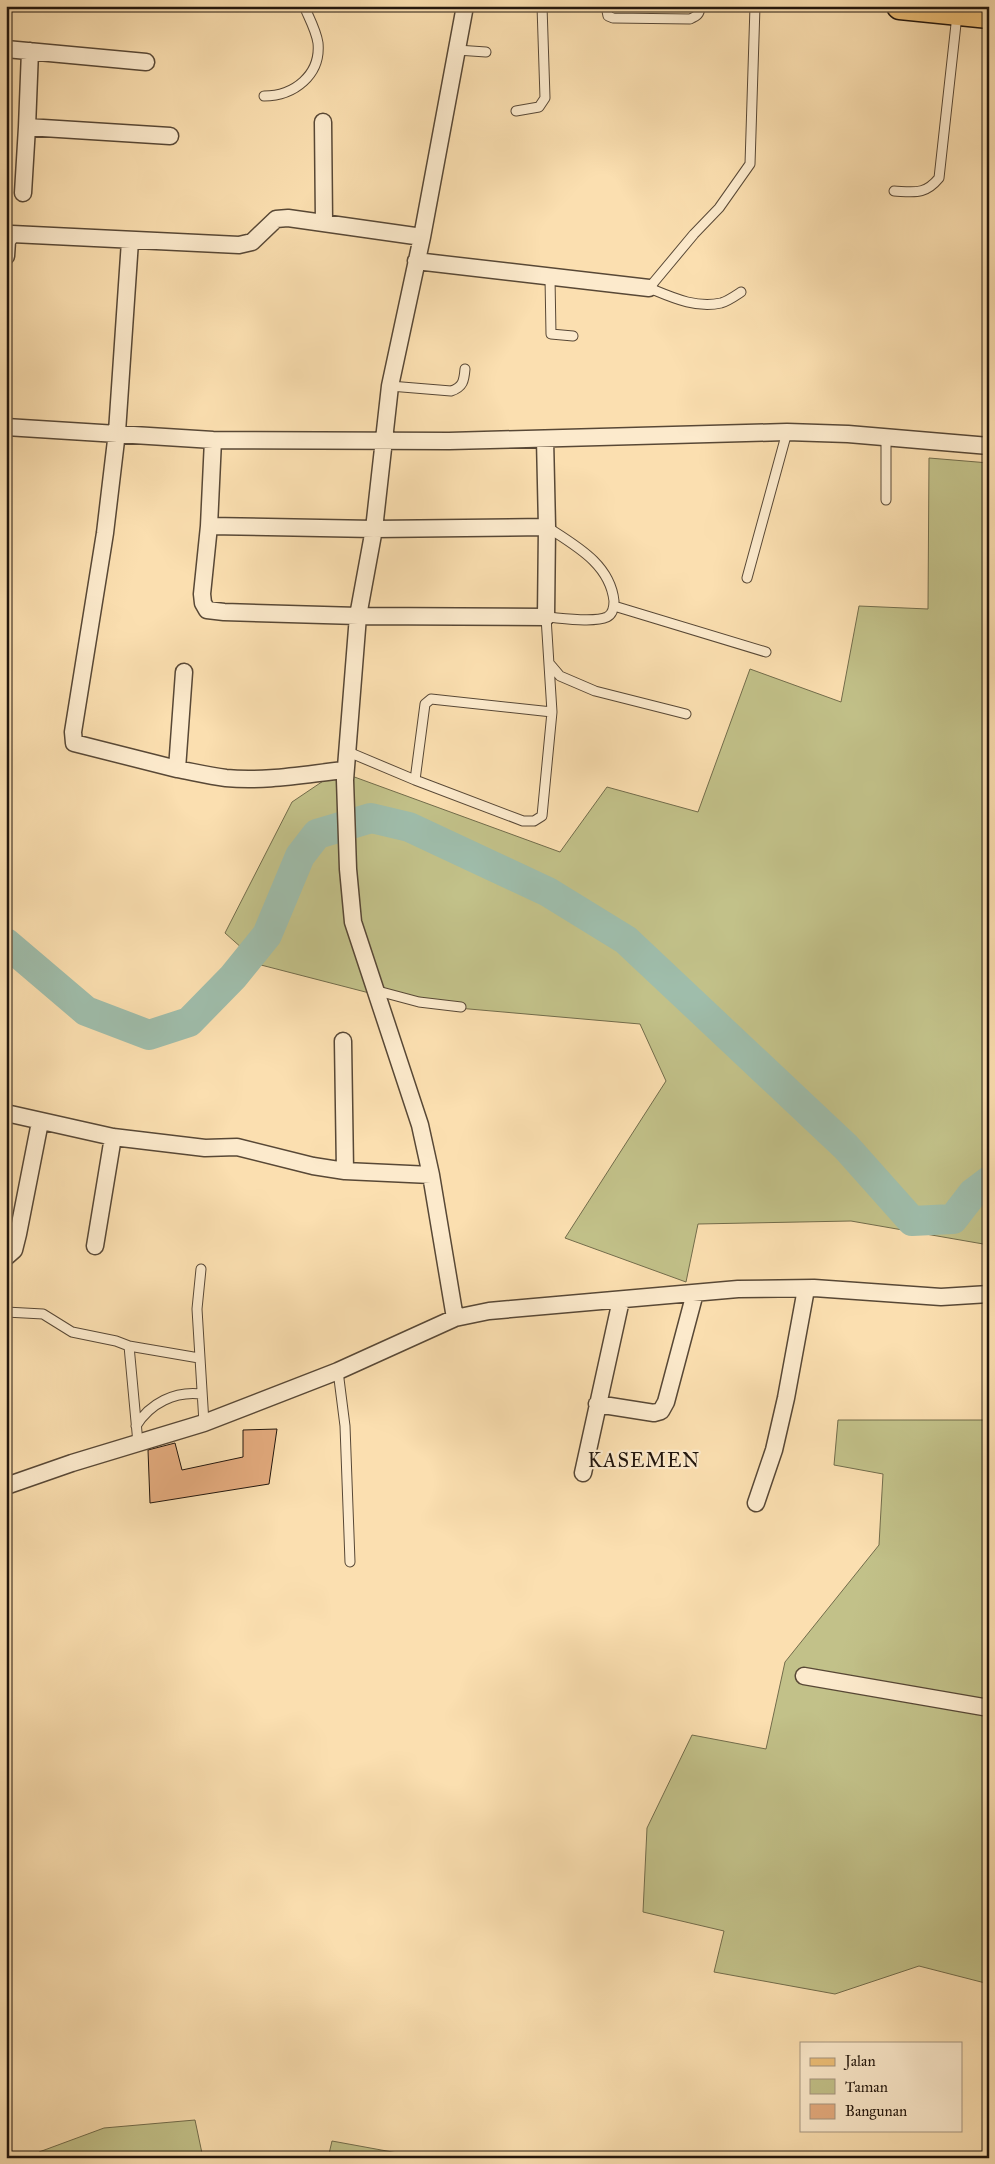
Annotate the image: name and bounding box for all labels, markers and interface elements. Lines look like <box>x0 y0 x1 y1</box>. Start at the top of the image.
district label: KASEMEN <box>588 1448 700 1472</box>
legend <box>800 2042 962 2132</box>
text: Jalan <box>843 2052 876 2071</box>
text: Taman <box>845 2078 888 2096</box>
text: Bangunan <box>845 2102 907 2120</box>

